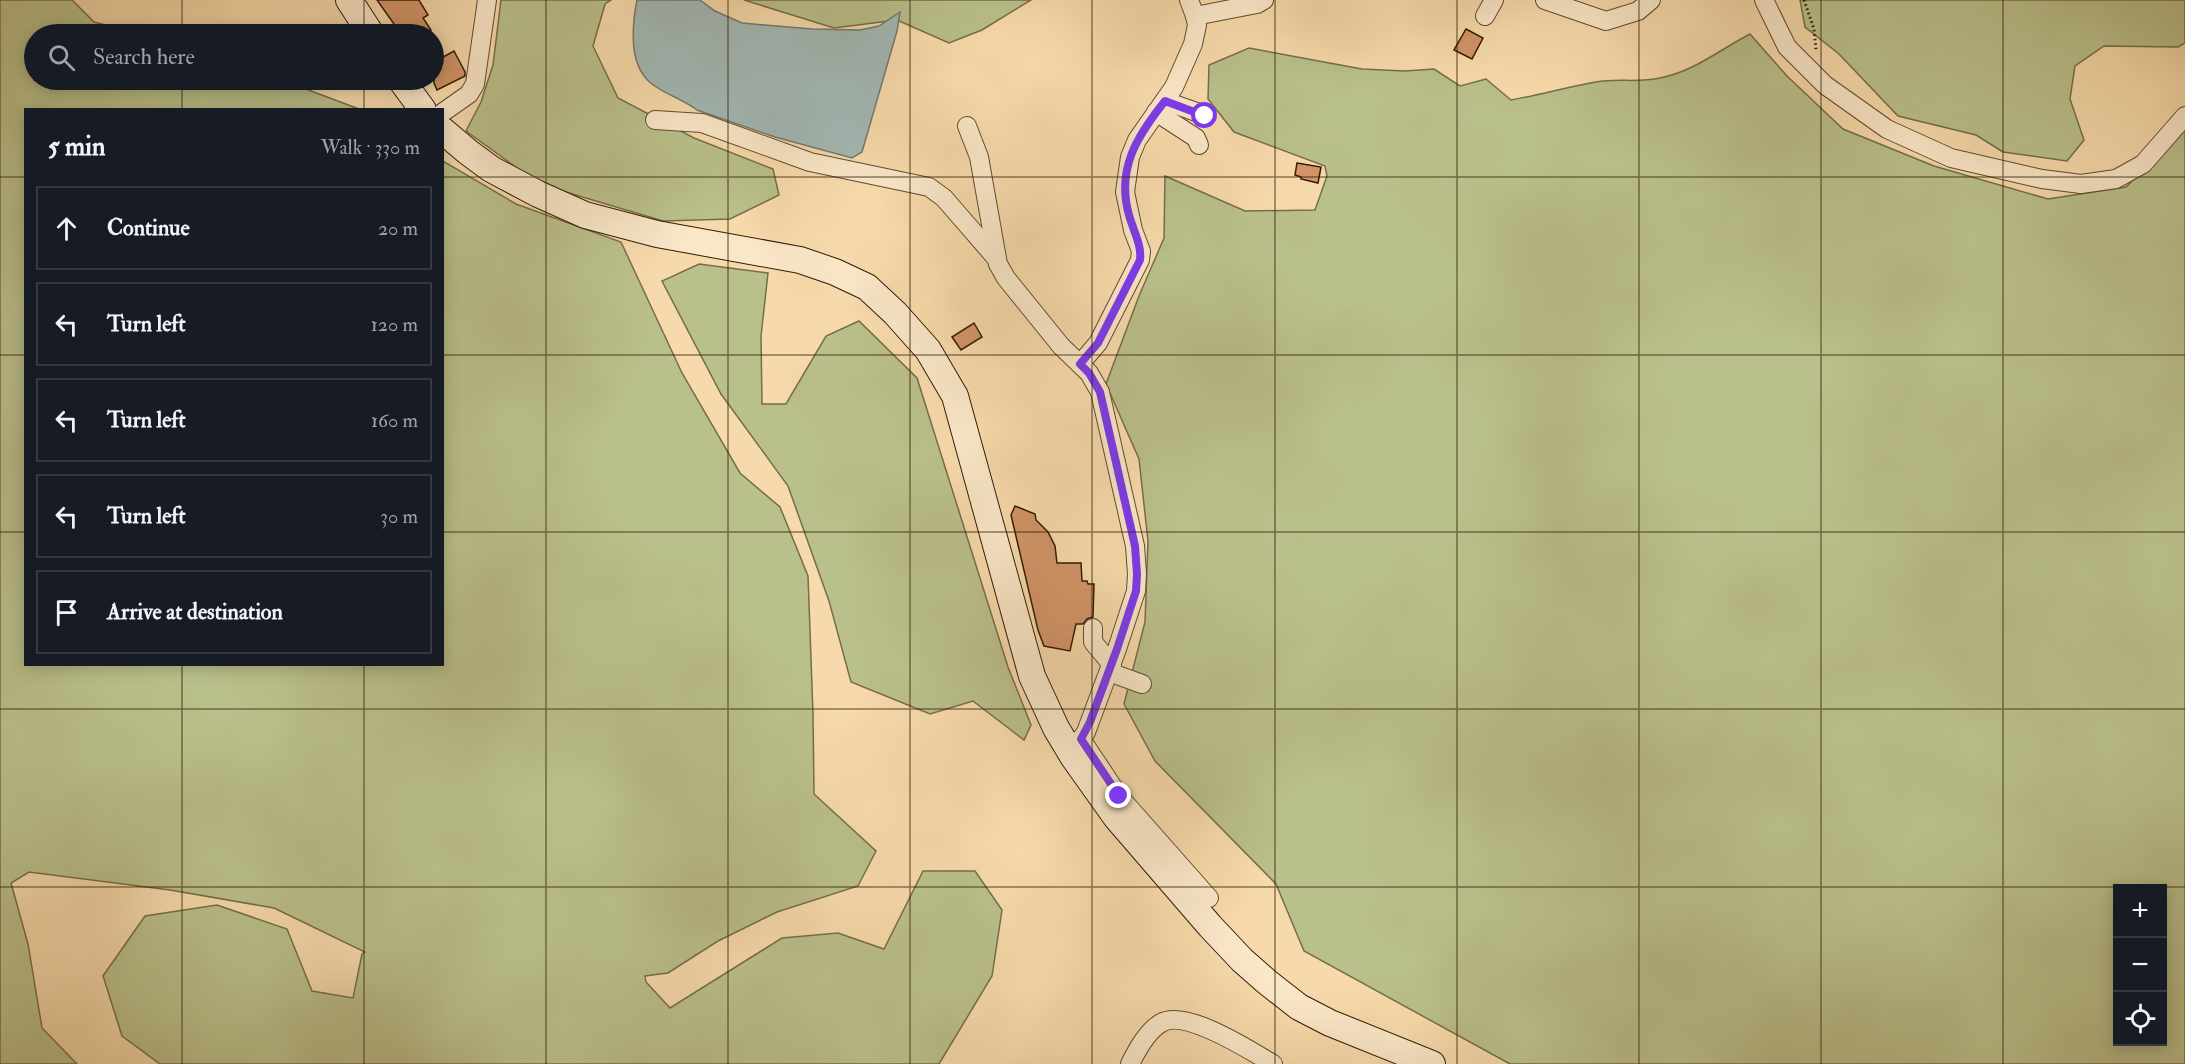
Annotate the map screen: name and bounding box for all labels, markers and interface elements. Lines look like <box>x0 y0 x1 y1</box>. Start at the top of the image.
search box <box>24 24 444 90</box>
icon: search <box>45 41 78 74</box>
text: Search here <box>93 43 195 71</box>
route start <box>1191 102 1217 128</box>
text: 5 min <box>48 131 105 163</box>
text: Walk · 330 m <box>321 135 420 160</box>
icon: ahead <box>50 212 83 245</box>
text: Continue <box>107 214 190 242</box>
text: 20 m <box>378 216 418 241</box>
icon: left <box>50 308 83 341</box>
text: Turn left <box>107 310 186 338</box>
text: 120 m <box>371 312 418 337</box>
icon: left <box>50 404 83 437</box>
text: Turn left <box>107 406 186 434</box>
text: 160 m <box>371 408 418 433</box>
icon: left <box>50 500 83 533</box>
text: Turn left <box>107 502 186 530</box>
text: 30 m <box>380 504 418 529</box>
icon: arrive <box>50 596 83 629</box>
text: Arrive at destination <box>107 598 283 626</box>
route end <box>1105 782 1131 808</box>
map controls <box>2113 884 2167 1046</box>
button: + <box>2113 884 2167 938</box>
button: − <box>2113 938 2167 992</box>
button: locate <box>2113 992 2167 1046</box>

